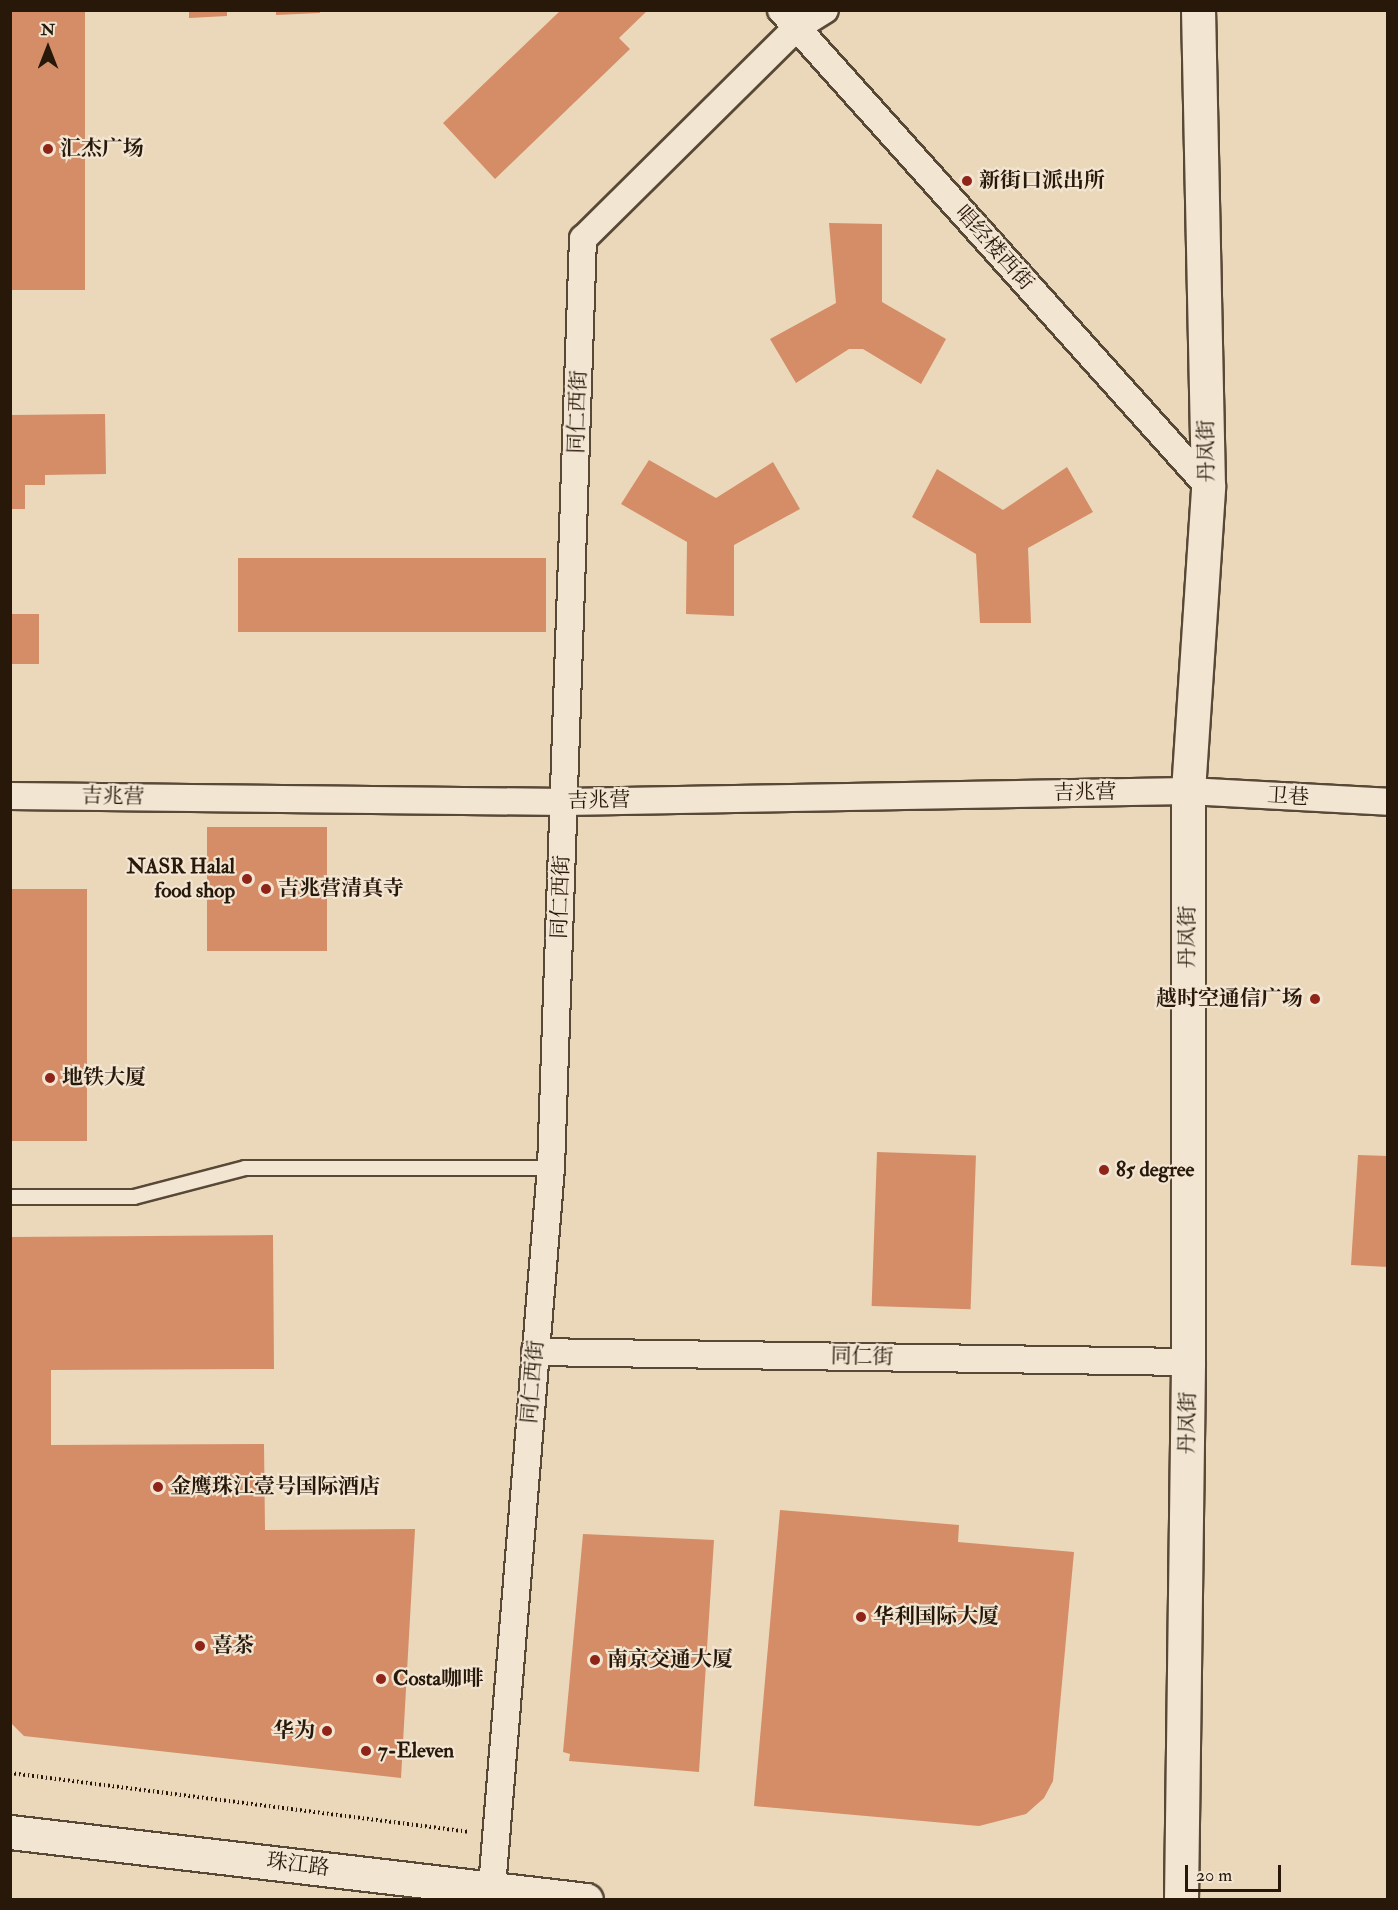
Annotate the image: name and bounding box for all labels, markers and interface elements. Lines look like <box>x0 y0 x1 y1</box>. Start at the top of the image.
north arrow <box>18 18 78 78</box>
text: N <box>41 20 55 40</box>
place label: 汇杰广场 <box>60 136 144 162</box>
marker: 汇杰广场 <box>41 142 55 156</box>
place label: 新街口派出所 <box>979 168 1105 194</box>
marker: 新街口派出所 <box>960 174 974 188</box>
street label: 唱经楼西街 <box>950 201 1038 295</box>
street label: 同仁西街 <box>564 370 592 454</box>
street label: 丹凤街 <box>1194 419 1220 483</box>
street label: 吉兆营 <box>1053 780 1117 806</box>
street label: 卫巷 <box>1266 783 1310 811</box>
street label: 吉兆营 <box>81 784 145 810</box>
street label: 吉兆营 <box>567 788 631 814</box>
place label: NASR Halal food shop <box>127 854 235 904</box>
street label: 同仁西街 <box>547 855 575 939</box>
marker: NASR Halal food shop <box>240 872 254 886</box>
place label: 吉兆营清真寺 <box>278 876 404 902</box>
marker: 吉兆营清真寺 <box>259 882 273 896</box>
street label: 丹凤街 <box>1175 906 1201 968</box>
place label: 越时空通信广场 <box>1156 986 1303 1012</box>
marker: 越时空通信广场 <box>1308 992 1322 1006</box>
place label: 地铁大厦 <box>62 1065 146 1091</box>
marker: 地铁大厦 <box>43 1071 57 1085</box>
place label: 85 degree <box>1116 1157 1194 1183</box>
marker: 85 degree <box>1097 1163 1111 1177</box>
street label: 同仁西街 <box>517 1339 549 1425</box>
street label: 同仁街 <box>830 1344 894 1370</box>
street label: 丹凤街 <box>1175 1391 1201 1455</box>
place label: 金鹰珠江壹号国际酒店 <box>170 1474 380 1500</box>
marker: 金鹰珠江壹号国际酒店 <box>151 1480 165 1494</box>
place label: 华利国际大厦 <box>873 1604 999 1630</box>
marker: 华利国际大厦 <box>854 1610 868 1624</box>
place label: 喜茶 <box>212 1633 254 1659</box>
marker: 喜茶 <box>193 1639 207 1653</box>
place label: 南京交通大厦 <box>607 1647 733 1673</box>
marker: 南京交通大厦 <box>588 1653 602 1667</box>
place label: Costa咖啡 <box>393 1666 483 1692</box>
marker: Costa咖啡 <box>374 1672 388 1686</box>
place label: 华为 <box>273 1718 315 1744</box>
marker: 华为 <box>320 1724 334 1738</box>
place label: 7-Eleven <box>378 1738 454 1764</box>
marker: 7-Eleven <box>359 1744 373 1758</box>
street label: 珠江路 <box>265 1849 331 1881</box>
scale bar <box>1188 1853 1284 1891</box>
text: 20 m <box>1196 1864 1232 1887</box>

